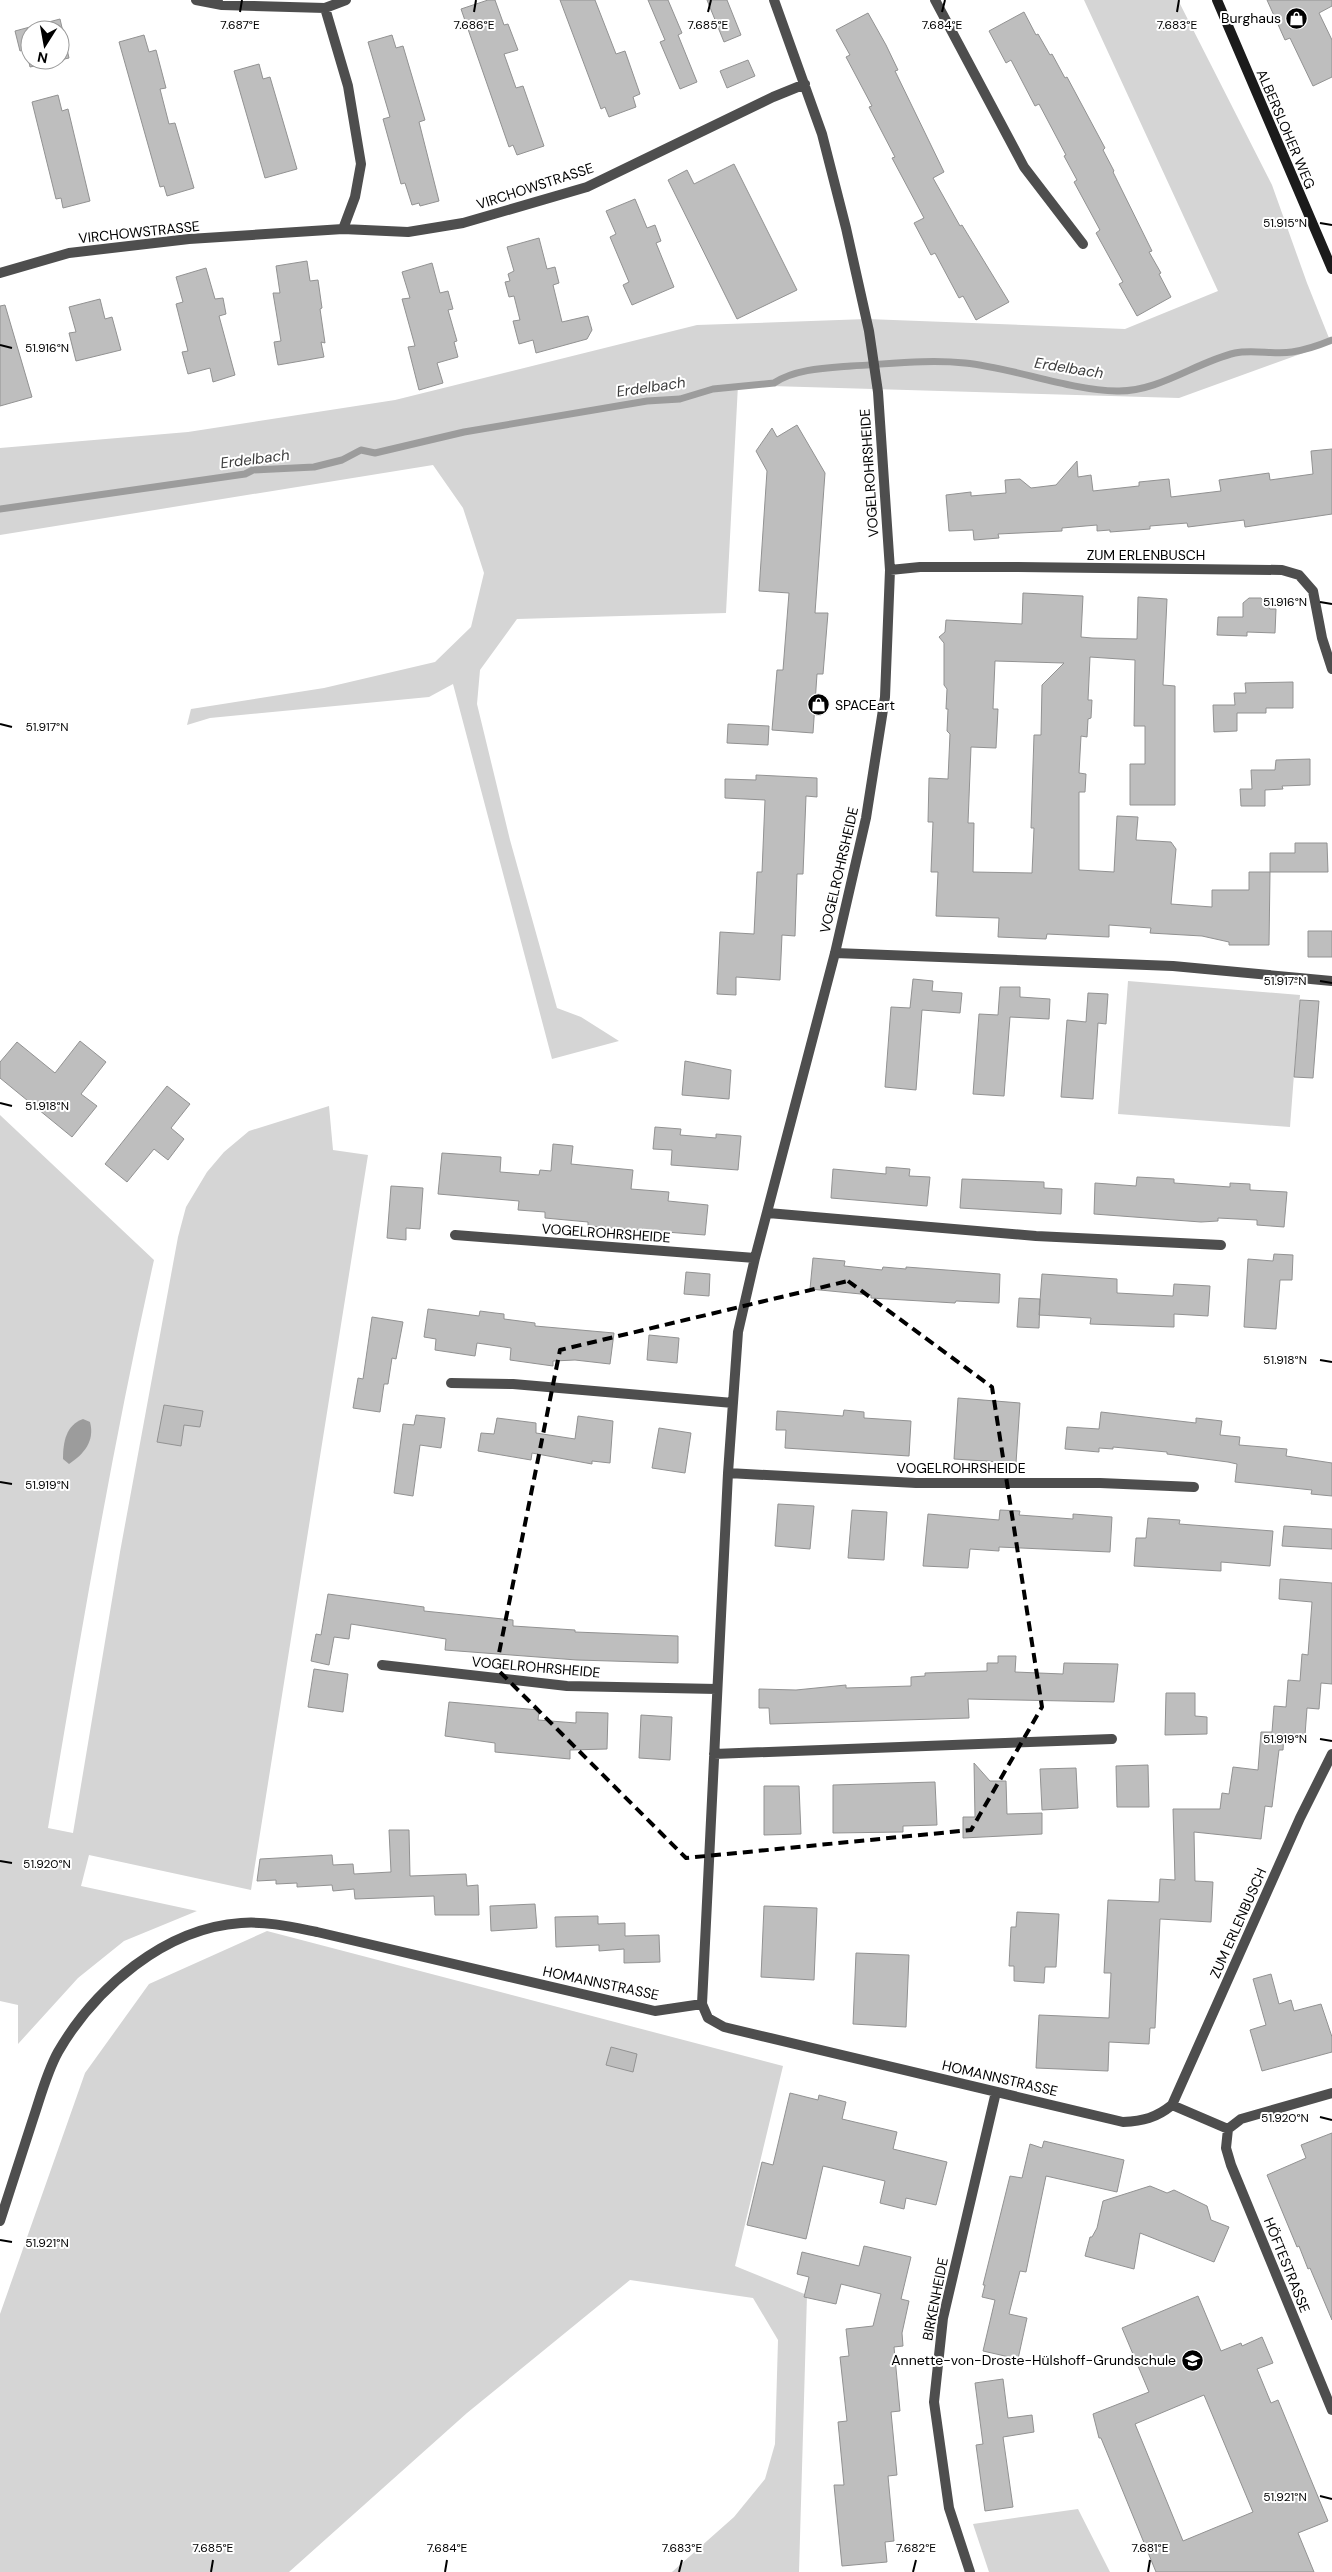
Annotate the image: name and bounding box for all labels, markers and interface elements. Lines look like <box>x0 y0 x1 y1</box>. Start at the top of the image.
shop icon: Burghaus <box>1285 6 1309 30</box>
place label: Burghaus <box>1221 9 1281 27</box>
text: 7.687°E <box>220 17 260 33</box>
text: 7.686°E <box>454 17 495 33</box>
text: 7.685°E <box>688 17 729 33</box>
text: 7.684°E <box>922 17 963 33</box>
text: 7.683°E <box>1157 17 1197 33</box>
north arrow <box>20 20 70 70</box>
text: N <box>36 48 49 68</box>
street label: ALBERSLOHER WEG <box>1253 66 1319 192</box>
street label: VIRCHOWSTRASSE <box>474 159 596 213</box>
text: 51.915°N <box>1263 215 1307 231</box>
street label: VIRCHOWSTRASSE <box>77 217 201 247</box>
text: 51.916°N <box>25 340 69 356</box>
water label: Erdelbach <box>1033 353 1105 383</box>
water label: Erdelbach <box>615 372 687 402</box>
street label: VOGELROHRSHEIDE <box>856 408 882 538</box>
water label: Erdelbach <box>219 445 291 473</box>
street label: ZUM ERLENBUSCH <box>1087 546 1205 564</box>
text: 51.916°N <box>1263 594 1307 610</box>
shop icon: SPACEart <box>807 693 831 717</box>
place label: SPACEart <box>835 696 895 714</box>
text: 51.917°N <box>26 719 68 735</box>
street label: VOGELROHRSHEIDE <box>816 805 862 935</box>
text: 51.917°N <box>1264 973 1306 989</box>
text: 51.918°N <box>25 1098 69 1114</box>
street label: VOGELROHRSHEIDE <box>541 1220 671 1246</box>
text: 51.918°N <box>1263 1352 1307 1368</box>
street label: VOGELROHRSHEIDE <box>896 1459 1026 1477</box>
text: 51.919°N <box>25 1477 69 1493</box>
street label: VOGELROHRSHEIDE <box>471 1652 601 1682</box>
text: 51.919°N <box>1263 1731 1307 1747</box>
text: 51.920°N <box>23 1856 71 1872</box>
street label: ZUM ERLENBUSCH <box>1206 1865 1270 1981</box>
street label: HOMANNSTRASSE <box>541 1962 661 2004</box>
street label: HOMANNSTRASSE <box>940 2056 1060 2100</box>
text: 51.920°N <box>1261 2110 1309 2126</box>
street label: HÖFTESTRASSE <box>1260 2215 1314 2315</box>
text: 51.921°N <box>25 2235 69 2251</box>
street label: BIRKENHEIDE <box>918 2256 952 2342</box>
school or university icon: Annette-von-Droste-Hülshoff-Grundschule <box>1180 2348 1204 2372</box>
place label: Annette-von-Droste-Hülshoff-Grundschule <box>891 2351 1176 2369</box>
text: 51.921°N <box>1263 2489 1307 2505</box>
text: 7.685°E <box>193 2540 234 2556</box>
text: 7.684°E <box>427 2540 468 2556</box>
text: 7.683°E <box>662 2540 702 2556</box>
text: 7.682°E <box>896 2540 936 2556</box>
text: 7.681°E <box>1132 2540 1169 2556</box>

